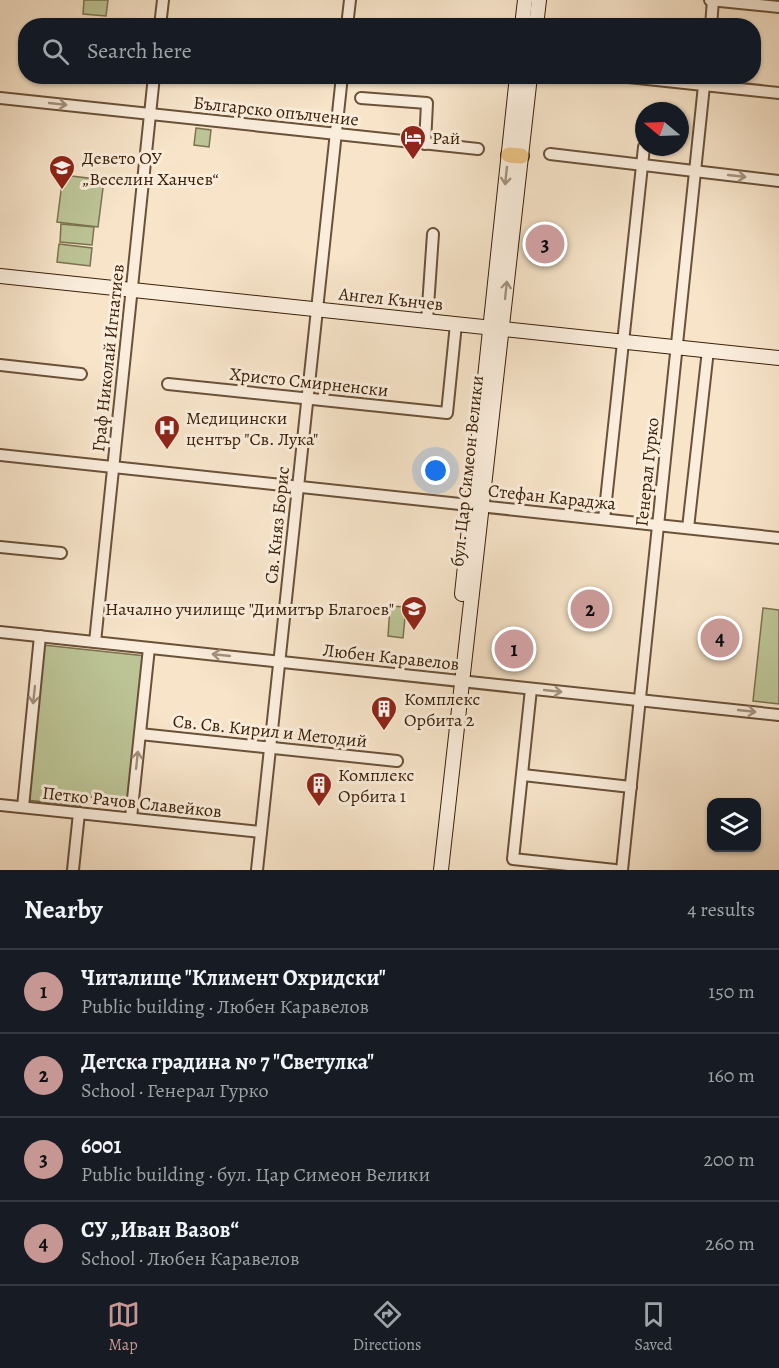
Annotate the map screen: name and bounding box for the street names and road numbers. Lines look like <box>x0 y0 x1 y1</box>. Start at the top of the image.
street label: Българско опълчение <box>192 90 360 132</box>
street label: Граф Николай Игнатиев <box>86 263 130 453</box>
street label: Ангел Кънчев <box>337 281 444 316</box>
street label: Христо Смирненски <box>228 362 390 402</box>
street label: бул. Цар Симеон Велики <box>445 374 489 568</box>
street label: Генерал Гурко <box>629 416 665 528</box>
street label: Св. Княз Борис <box>259 465 295 585</box>
street label: Стефан Караджа <box>487 478 618 516</box>
street label: Любен Каравелов <box>322 638 460 676</box>
street label: Св. Св. Кирил и Методий <box>172 709 368 753</box>
street label: Петко Рачов Славейков <box>41 781 223 823</box>

